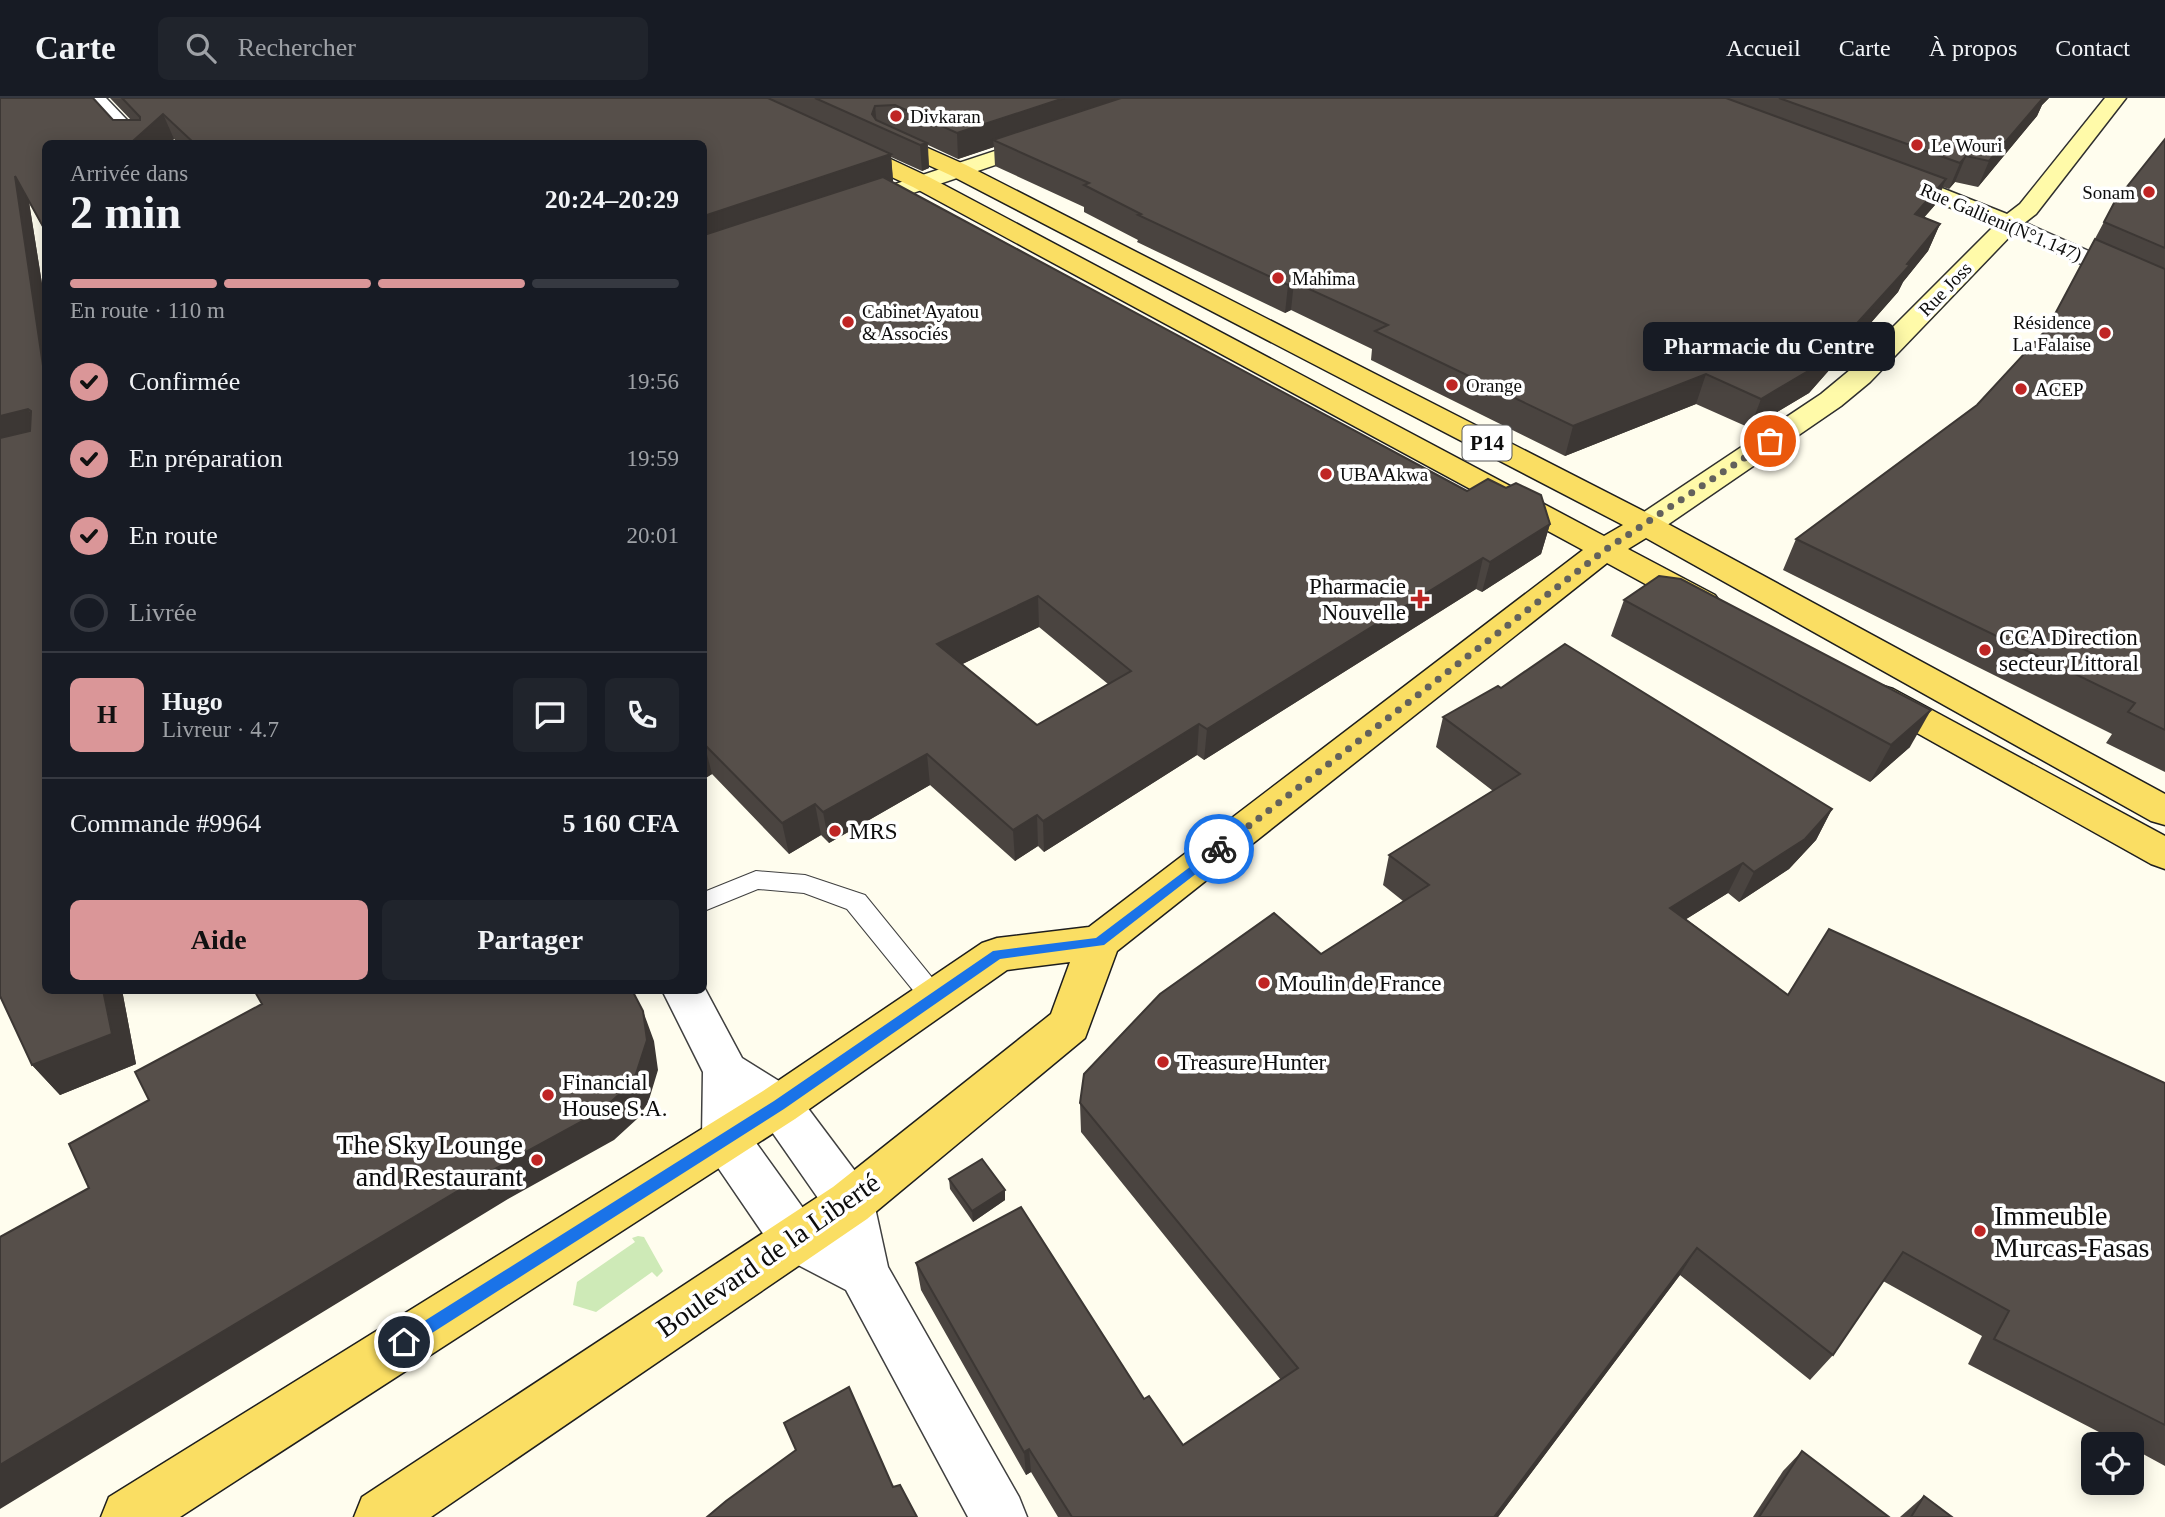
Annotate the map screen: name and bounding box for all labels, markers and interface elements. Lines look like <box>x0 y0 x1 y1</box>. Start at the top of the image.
search box <box>158 17 648 80</box>
icon: search <box>182 29 220 67</box>
text: Carte <box>35 30 116 66</box>
text: Rechercher <box>238 33 356 62</box>
text: Accueil <box>1726 35 1801 61</box>
text: Carte <box>1839 35 1891 61</box>
text: À propos <box>1929 35 2017 61</box>
text: Contact <box>2055 35 2130 61</box>
place label: Divkaran <box>910 106 981 127</box>
marker: Divkaran <box>888 108 904 124</box>
place label: Le Wouri <box>1931 135 2002 156</box>
marker: Le Wouri <box>1909 137 1925 153</box>
text: Arrivée dans <box>70 161 188 186</box>
street label: Rue Gallieni(N°1.147) <box>1917 178 2085 266</box>
place label: Sonam <box>2082 182 2135 203</box>
marker: Sonam <box>2141 184 2157 200</box>
text: 20:24–20:29 <box>545 185 679 214</box>
text: 2 min <box>70 187 181 238</box>
street label: Rue Joss <box>1914 258 1976 320</box>
place label: Mahima <box>1292 268 1356 289</box>
marker: Mahima <box>1270 270 1286 286</box>
text: En route · 110 m <box>70 298 225 323</box>
place label: Cabinet Ayatou & Associés <box>862 301 979 344</box>
place label: Résidence La Falaise <box>2012 312 2091 355</box>
marker: Cabinet Ayatou & Associés <box>840 314 856 330</box>
callout: Pharmacie du Centre <box>1644 322 1896 371</box>
marker: Résidence La Falaise <box>2097 325 2113 341</box>
text: Pharmacie du Centre <box>1664 334 1874 359</box>
icon: check <box>70 363 108 401</box>
text: Confirmée <box>129 367 240 396</box>
text: 19:56 <box>627 369 679 394</box>
place label: Orange <box>1466 375 1522 396</box>
marker: Orange <box>1444 377 1460 393</box>
place label: ACEP <box>2035 379 2084 400</box>
marker: ACEP <box>2013 381 2029 397</box>
pin <box>1740 411 1800 471</box>
icon: bag <box>1751 422 1789 460</box>
road number: P14 <box>1462 426 1512 460</box>
icon: check <box>70 440 108 478</box>
text: En préparation <box>129 444 283 473</box>
text: 19:59 <box>627 446 679 471</box>
place label: UBA Akwa <box>1340 464 1429 485</box>
marker: UBA Akwa <box>1318 466 1334 482</box>
icon: check <box>70 517 108 555</box>
text: En route <box>129 521 218 550</box>
text: 20:01 <box>627 523 679 548</box>
place label: Pharmacie Nouvelle <box>1309 574 1406 625</box>
marker: Pharmacie Nouvelle <box>1412 591 1428 607</box>
text: Livrée <box>129 598 197 627</box>
place label: CCA Direction secteur Littoral <box>1999 625 2139 676</box>
marker: CCA Direction secteur Littoral <box>1977 642 1993 658</box>
button: chat <box>513 678 587 752</box>
button: phone <box>605 678 679 752</box>
text: Hugo <box>162 687 223 716</box>
text: H <box>97 700 117 729</box>
text: Livreur · 4.7 <box>162 717 279 742</box>
text: Commande #9964 <box>70 809 261 838</box>
text: 5 160 CFA <box>562 809 679 838</box>
courier <box>1184 814 1254 884</box>
place label: MRS <box>849 819 898 844</box>
marker: MRS <box>827 823 843 839</box>
icon: bike <box>1200 830 1238 868</box>
button: Aide <box>70 900 368 980</box>
button: Partager <box>382 900 679 980</box>
place label: Moulin de France <box>1278 971 1442 996</box>
marker: Moulin de France <box>1256 975 1272 991</box>
place label: Treasure Hunter <box>1177 1050 1327 1075</box>
marker: Treasure Hunter <box>1155 1054 1171 1070</box>
place label: Financial House S.A. <box>562 1070 667 1121</box>
marker: Financial House S.A. <box>540 1087 556 1103</box>
place label: The Sky Lounge and Restaurant <box>336 1129 523 1192</box>
marker: The Sky Lounge and Restaurant <box>529 1152 545 1168</box>
street label: Boulevard de la Liberté <box>651 1166 885 1344</box>
place label: Immeuble Murcas-Fasas <box>1994 1200 2150 1263</box>
marker: Immeuble Murcas-Fasas <box>1972 1223 1988 1239</box>
pin <box>374 1312 434 1372</box>
icon: home <box>385 1323 423 1361</box>
map controls <box>2081 1432 2144 1495</box>
button: locate <box>2081 1432 2144 1495</box>

